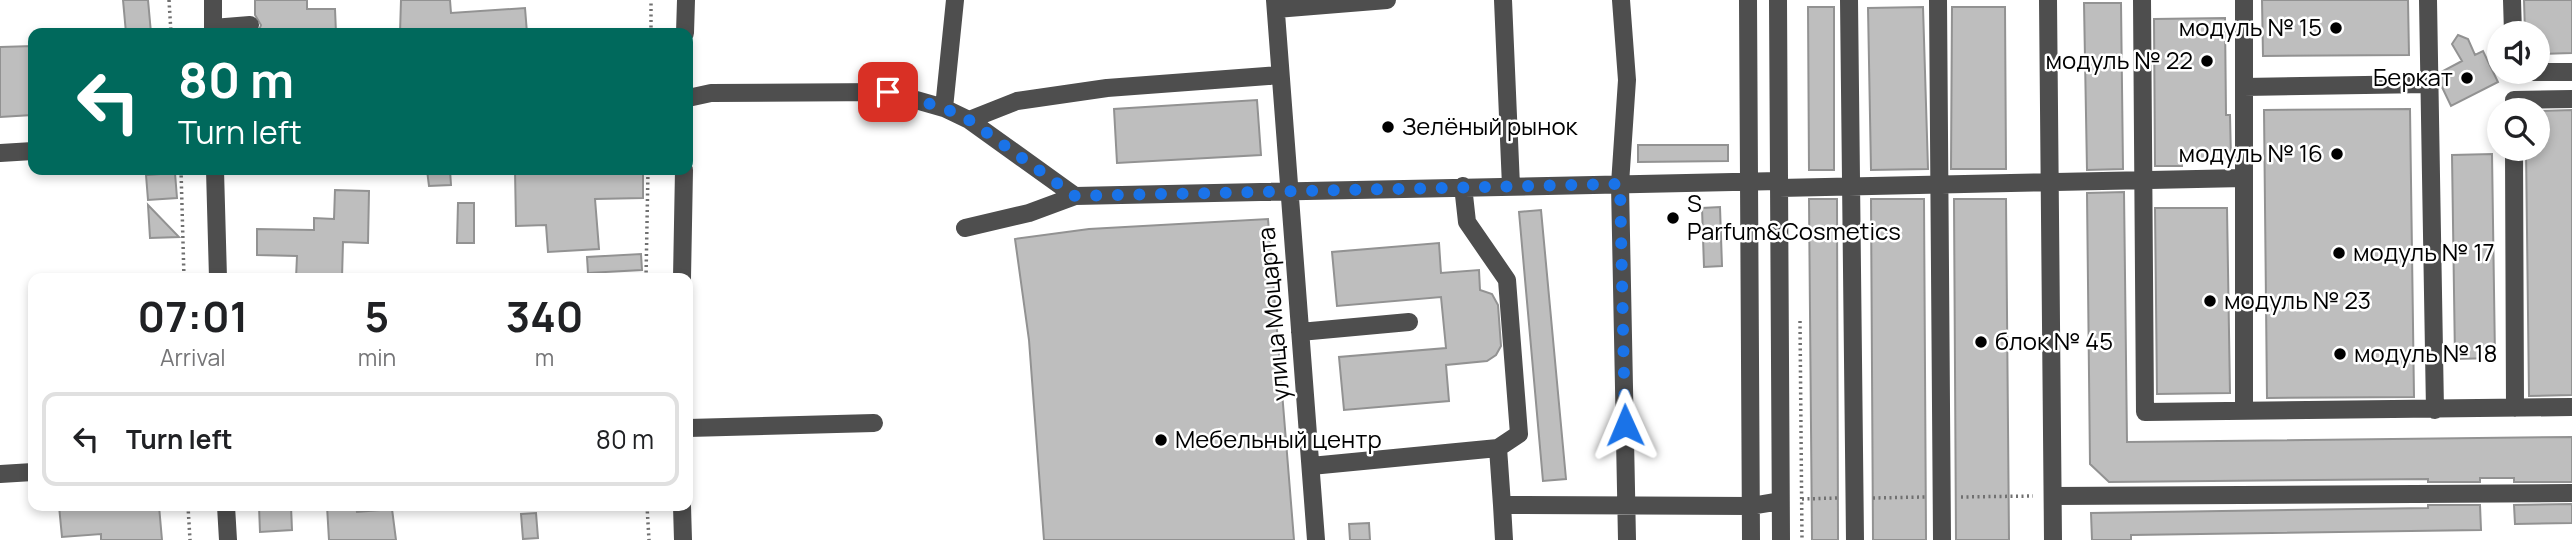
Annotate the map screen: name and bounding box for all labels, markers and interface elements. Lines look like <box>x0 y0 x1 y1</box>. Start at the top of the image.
place label: модуль № 15 <box>2179 10 2322 43</box>
marker: модуль № 15 <box>2328 20 2344 36</box>
map controls <box>2487 21 2550 161</box>
button: sound <box>2487 21 2550 84</box>
place label: модуль № 22 <box>2046 43 2193 76</box>
text: 80 m <box>178 46 294 113</box>
marker: модуль № 22 <box>2199 53 2215 69</box>
icon: left <box>63 56 154 147</box>
place label: Беркат <box>2373 60 2453 93</box>
pin <box>858 62 918 122</box>
marker: Беркат <box>2459 70 2475 86</box>
icon: arrive <box>869 73 907 111</box>
button: search <box>2487 98 2550 161</box>
place label: Зелёный рынок <box>1402 109 1579 142</box>
text: Turn left <box>178 110 302 154</box>
marker: Зелёный рынок <box>1380 119 1396 135</box>
place label: модуль № 16 <box>2179 136 2323 169</box>
marker: модуль № 16 <box>2329 146 2345 162</box>
place label: S Parfum&Cosmetics <box>1687 186 1901 247</box>
marker: S Parfum&Cosmetics <box>1665 210 1681 226</box>
street label: улица Моцарта <box>1248 226 1297 402</box>
place label: модуль № 17 <box>2353 235 2495 268</box>
marker: модуль № 17 <box>2331 245 2347 261</box>
place label: модуль № 23 <box>2224 283 2371 316</box>
text: 07:01 <box>138 287 248 345</box>
text: 5 <box>365 287 389 345</box>
text: 340 <box>506 287 583 345</box>
marker: модуль № 23 <box>2202 293 2218 309</box>
place label: блок № 45 <box>1995 324 2113 357</box>
marker: блок № 45 <box>1973 334 1989 350</box>
place label: модуль № 18 <box>2354 336 2497 369</box>
text: Arrival <box>160 341 226 373</box>
text: min <box>358 341 396 373</box>
text: m <box>535 341 554 373</box>
marker: модуль № 18 <box>2332 346 2348 362</box>
position arrow <box>1588 388 1662 462</box>
icon: left <box>67 420 105 458</box>
text: Turn left <box>126 421 233 457</box>
text: 80 m <box>596 421 654 457</box>
place label: Мебельный центр <box>1175 422 1382 455</box>
marker: Мебельный центр <box>1153 432 1169 448</box>

